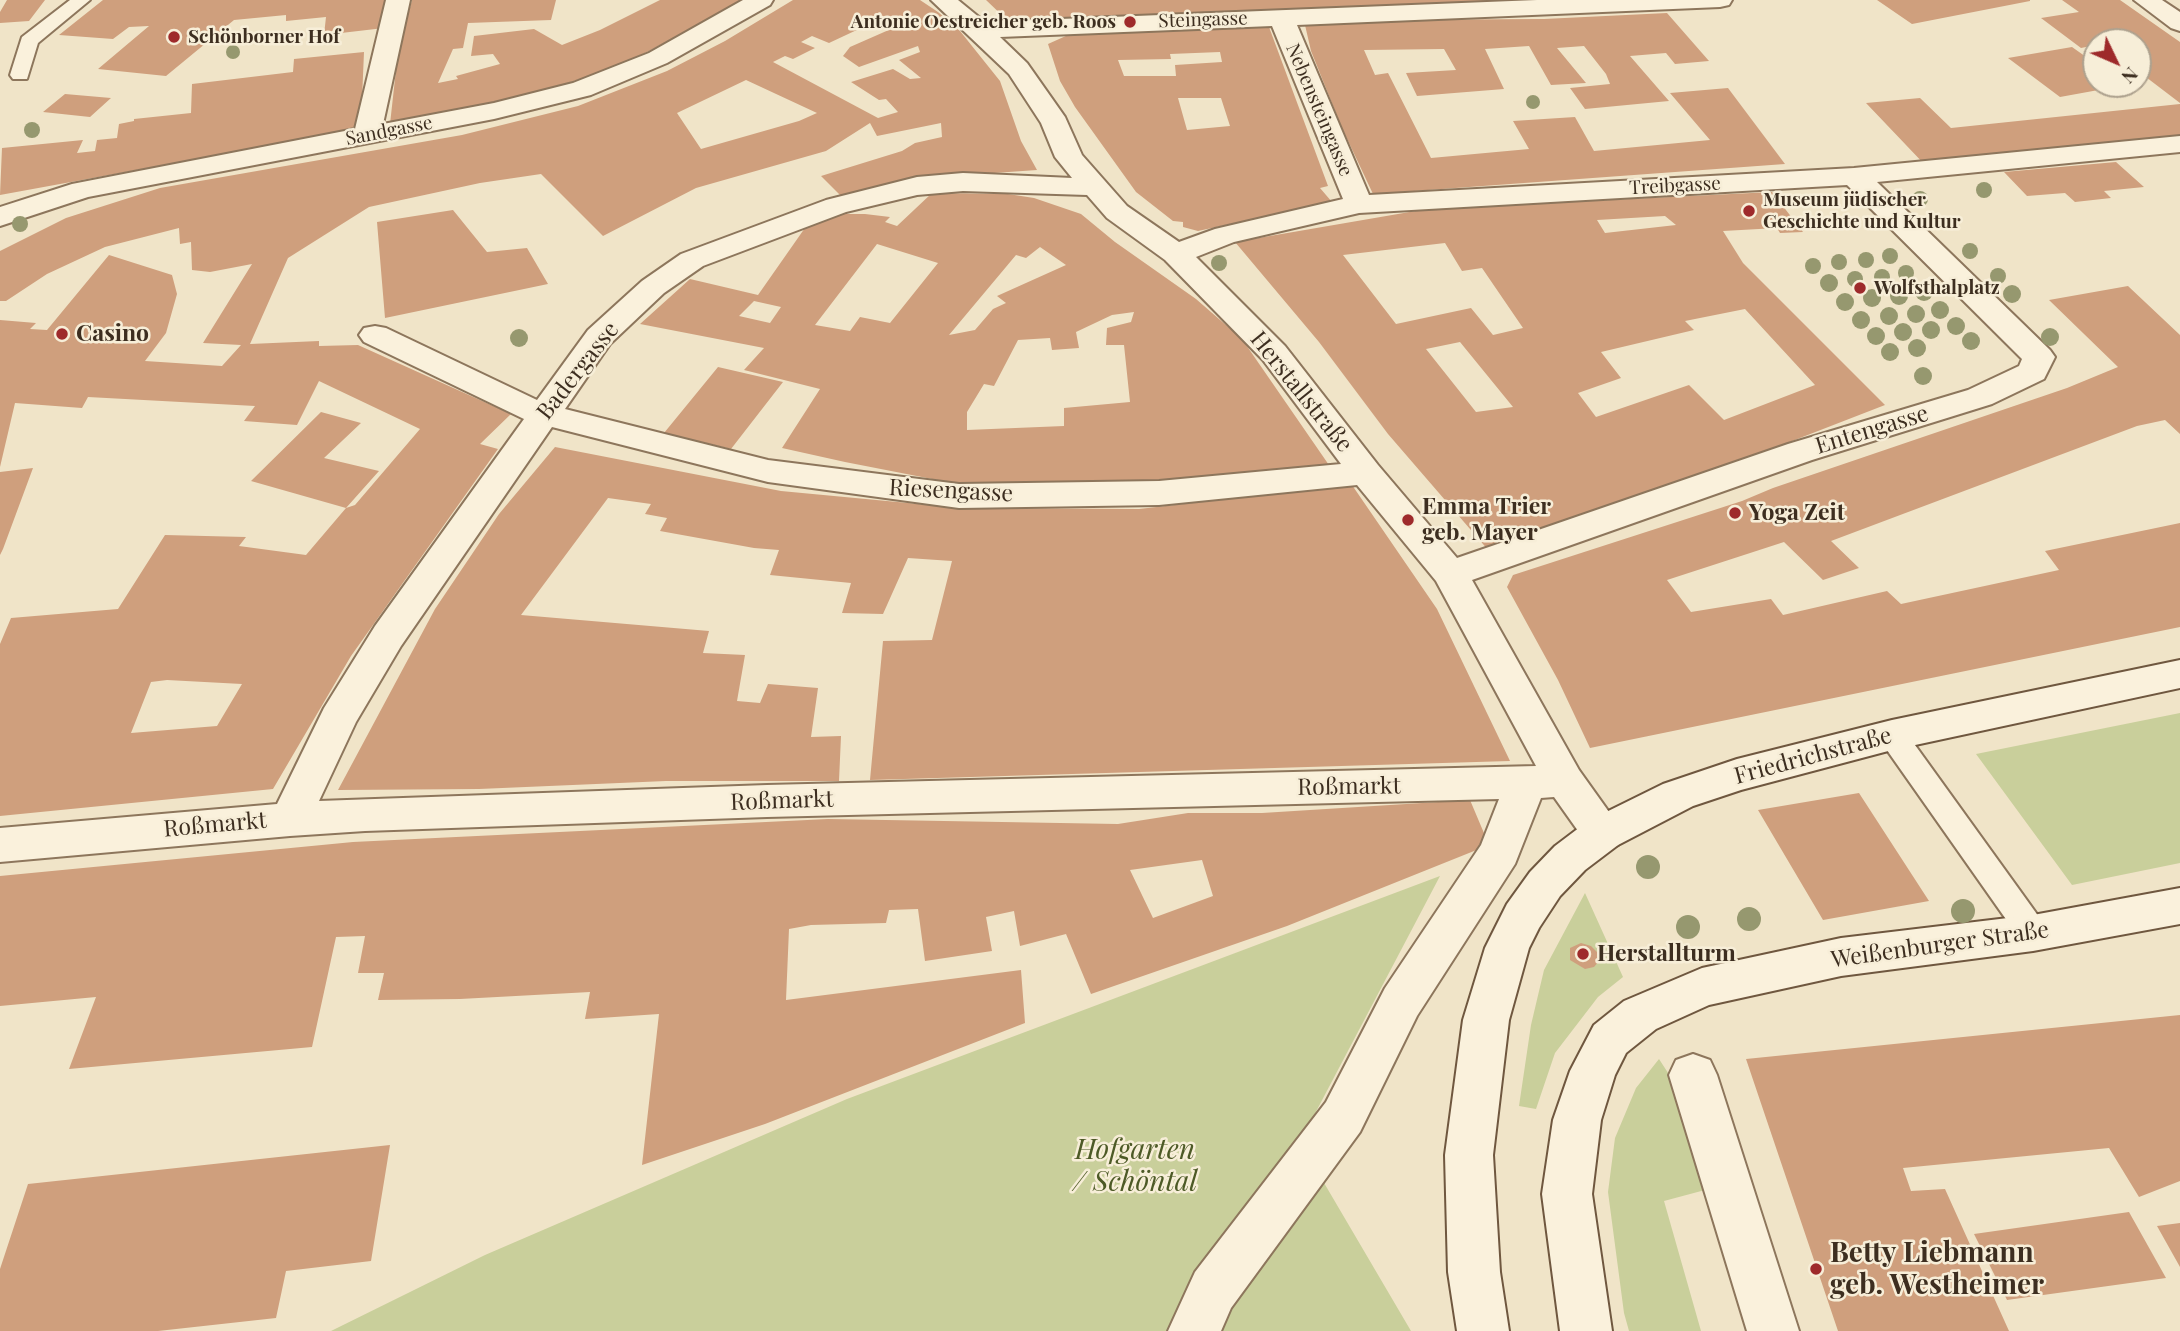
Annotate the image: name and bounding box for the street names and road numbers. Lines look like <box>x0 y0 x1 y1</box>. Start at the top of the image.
street label: Steingasse <box>1158 7 1248 33</box>
street label: Nebensteingasse <box>1281 40 1357 180</box>
street label: Sandgasse <box>344 111 434 151</box>
street label: Treibgasse <box>1629 172 1721 200</box>
street label: Badergasse <box>531 317 625 425</box>
street label: Herstallstraße <box>1244 326 1358 458</box>
street label: Entengasse <box>1812 400 1932 460</box>
street label: Riesengasse <box>888 474 1014 508</box>
street label: Friedrichstraße <box>1731 722 1895 790</box>
street label: Roßmarkt <box>1297 772 1401 802</box>
street label: Roßmarkt <box>730 785 834 817</box>
street label: Roßmarkt <box>162 807 268 843</box>
street label: Weißenburger Straße <box>1829 916 2051 974</box>

